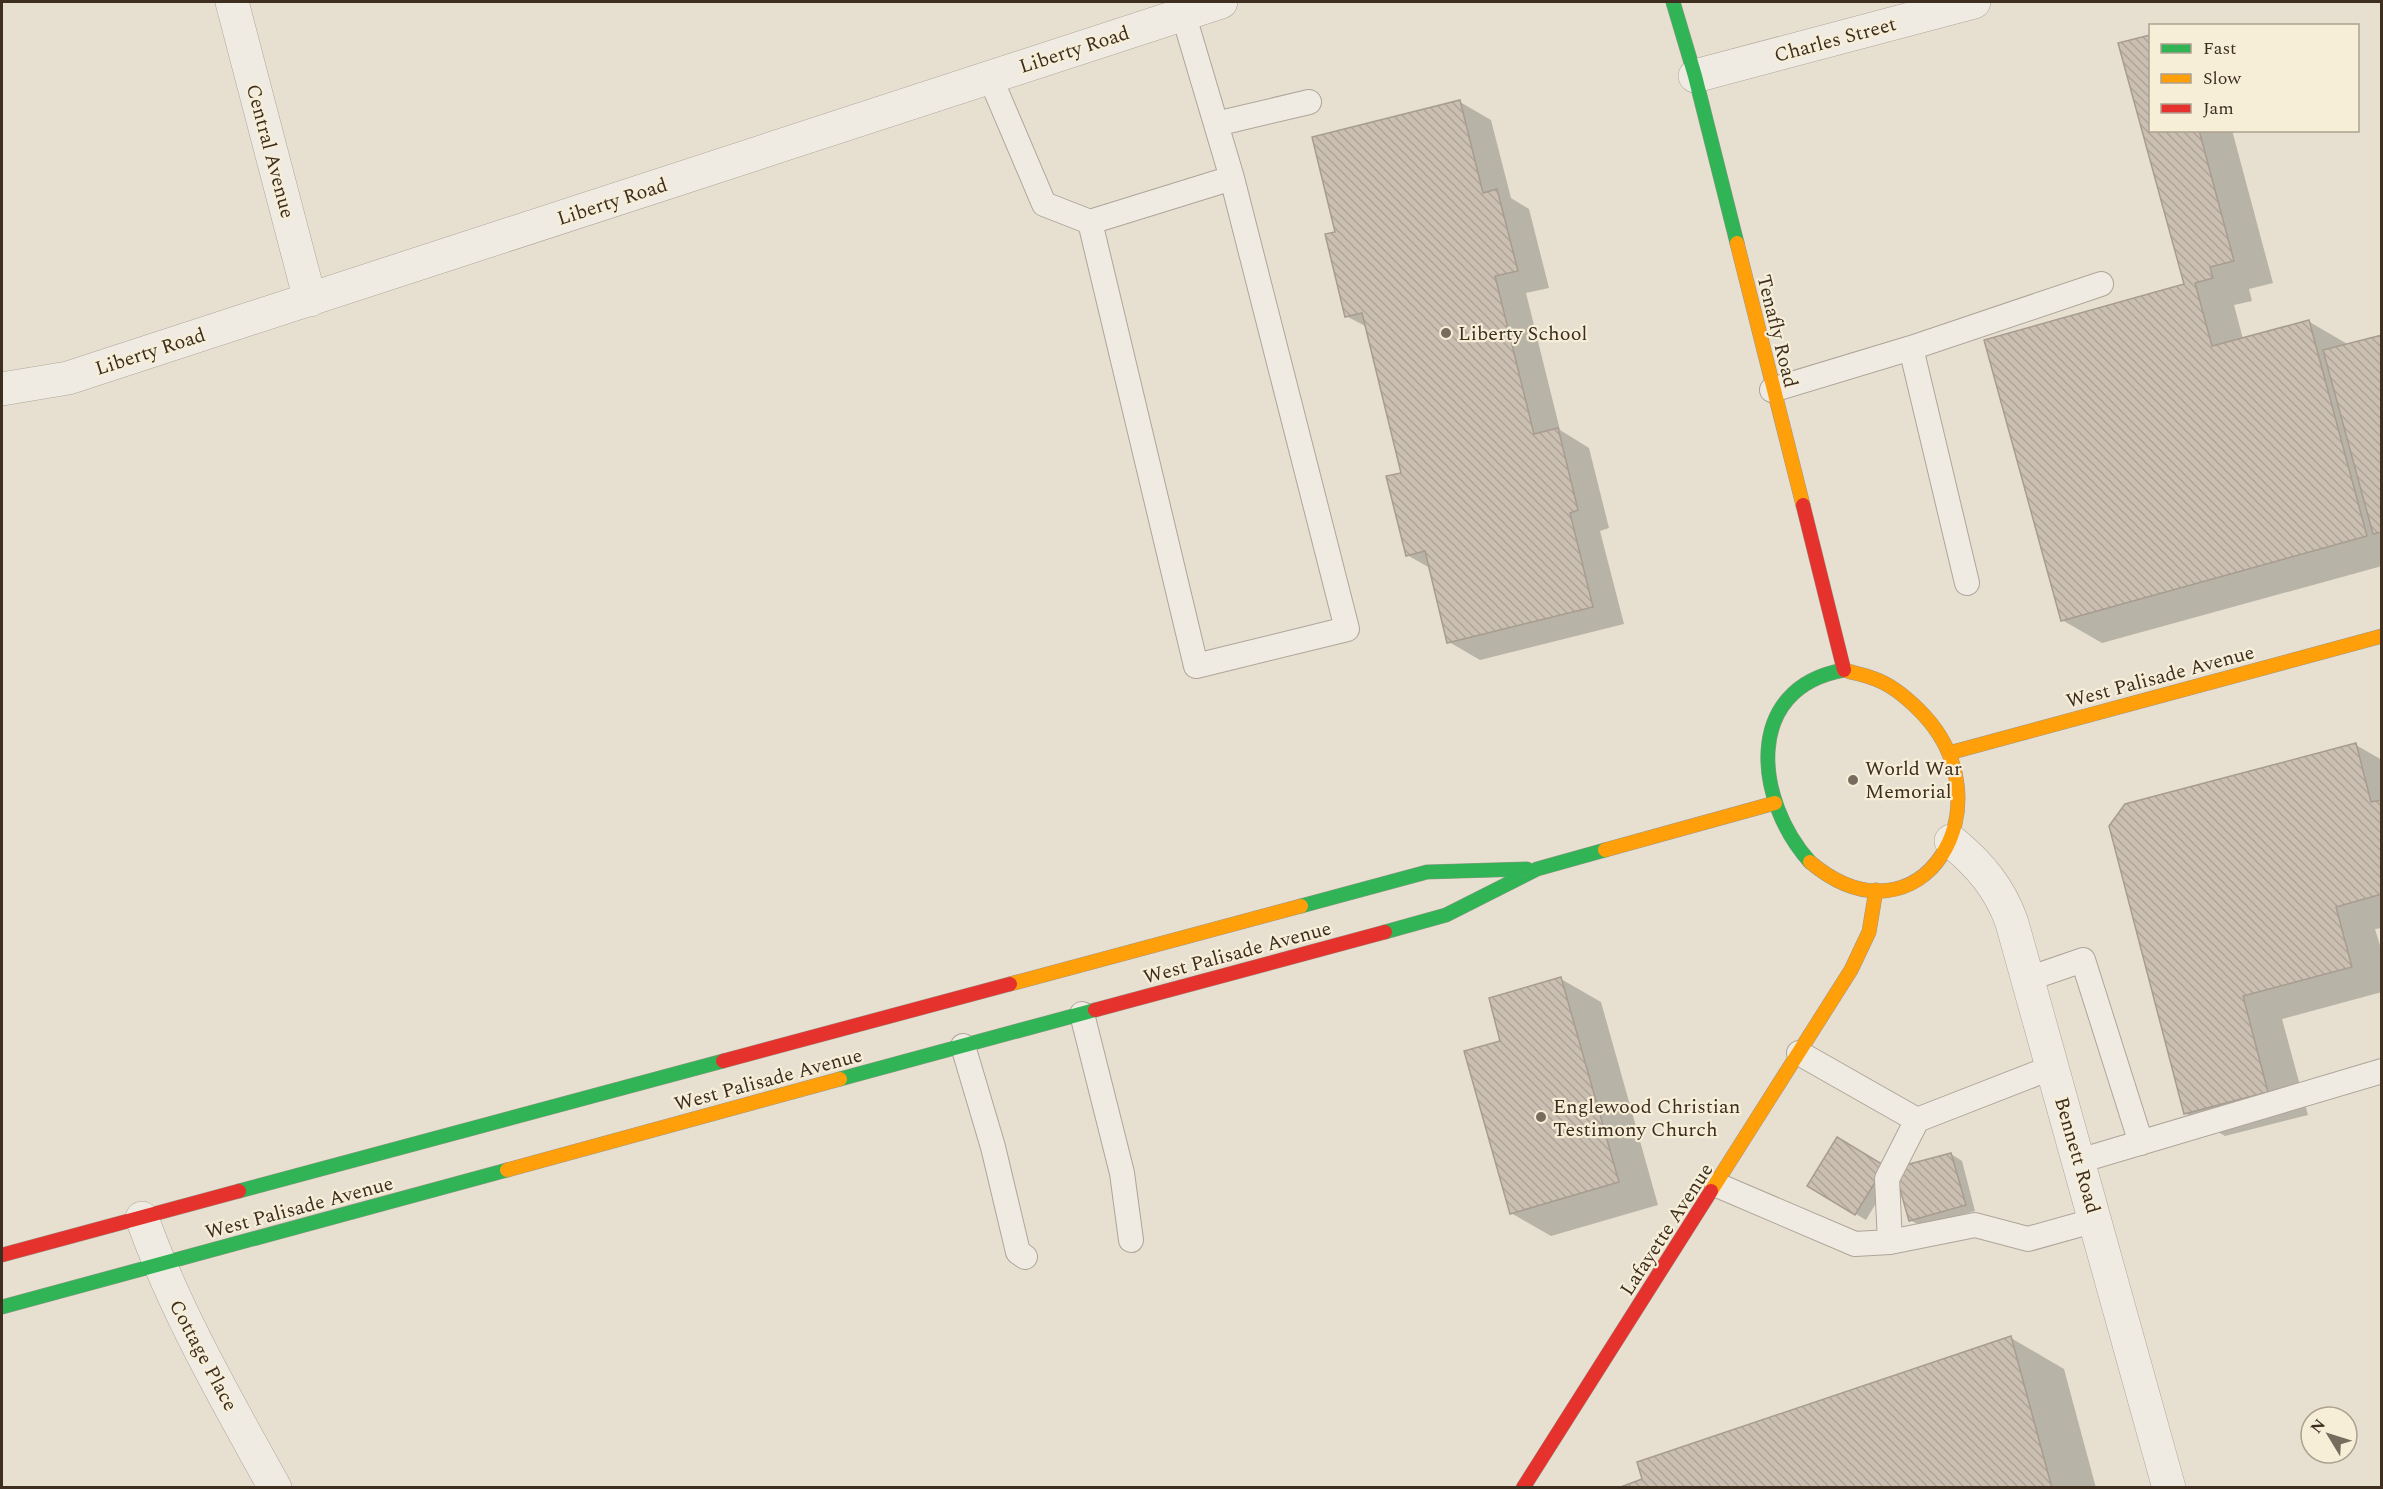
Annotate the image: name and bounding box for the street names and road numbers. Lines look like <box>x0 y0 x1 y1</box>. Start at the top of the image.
street label: Charles Street <box>1771 9 1900 71</box>
street label: Liberty Road <box>1015 18 1133 82</box>
street label: Central Avenue <box>238 81 302 222</box>
street label: Liberty Road <box>553 170 671 234</box>
street label: Tenafly Road <box>1748 271 1806 391</box>
street label: Liberty Road <box>91 320 209 384</box>
street label: West Palisade Avenue <box>2063 637 2258 717</box>
street label: West Palisade Avenue <box>1140 913 1335 993</box>
street label: West Palisade Avenue <box>671 1040 866 1120</box>
street label: Bennett Road <box>2046 1093 2108 1217</box>
street label: Lafayette Avenue <box>1613 1157 1721 1302</box>
street label: West Palisade Avenue <box>202 1168 397 1248</box>
street label: Cottage Place <box>161 1294 245 1416</box>

